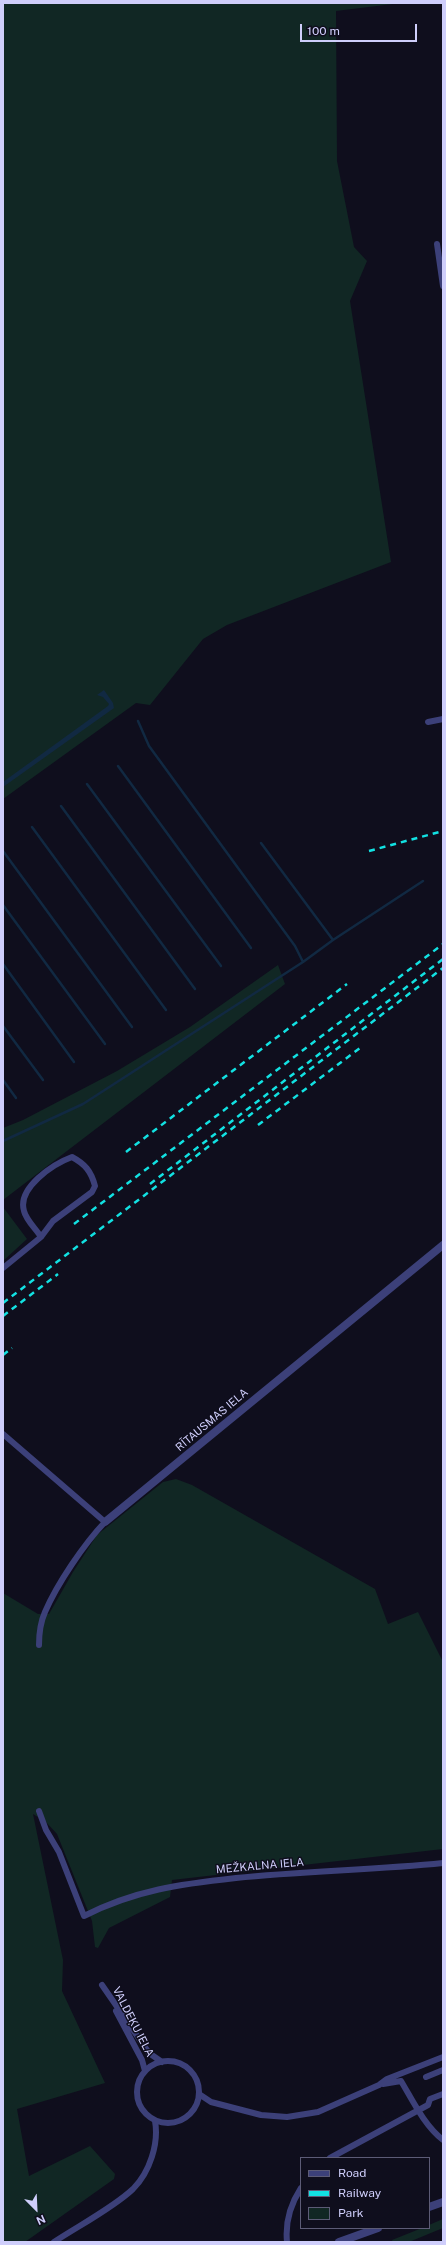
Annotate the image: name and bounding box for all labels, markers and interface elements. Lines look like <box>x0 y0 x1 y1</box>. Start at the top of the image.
scale bar <box>302 16 419 42</box>
text: 100 m <box>307 24 340 38</box>
street label: RĪTAUSMAS IELA <box>173 1386 251 1454</box>
street label: MEŽKALNA IELA <box>215 1856 305 1876</box>
street label: VALDEĶU IELA <box>110 1985 156 2059</box>
legend <box>300 2157 430 2229</box>
text: Road <box>338 2166 366 2180</box>
text: Railway <box>338 2186 381 2200</box>
north arrow <box>16 2189 56 2229</box>
text: Park <box>338 2206 364 2220</box>
text: N <box>35 2213 47 2227</box>

